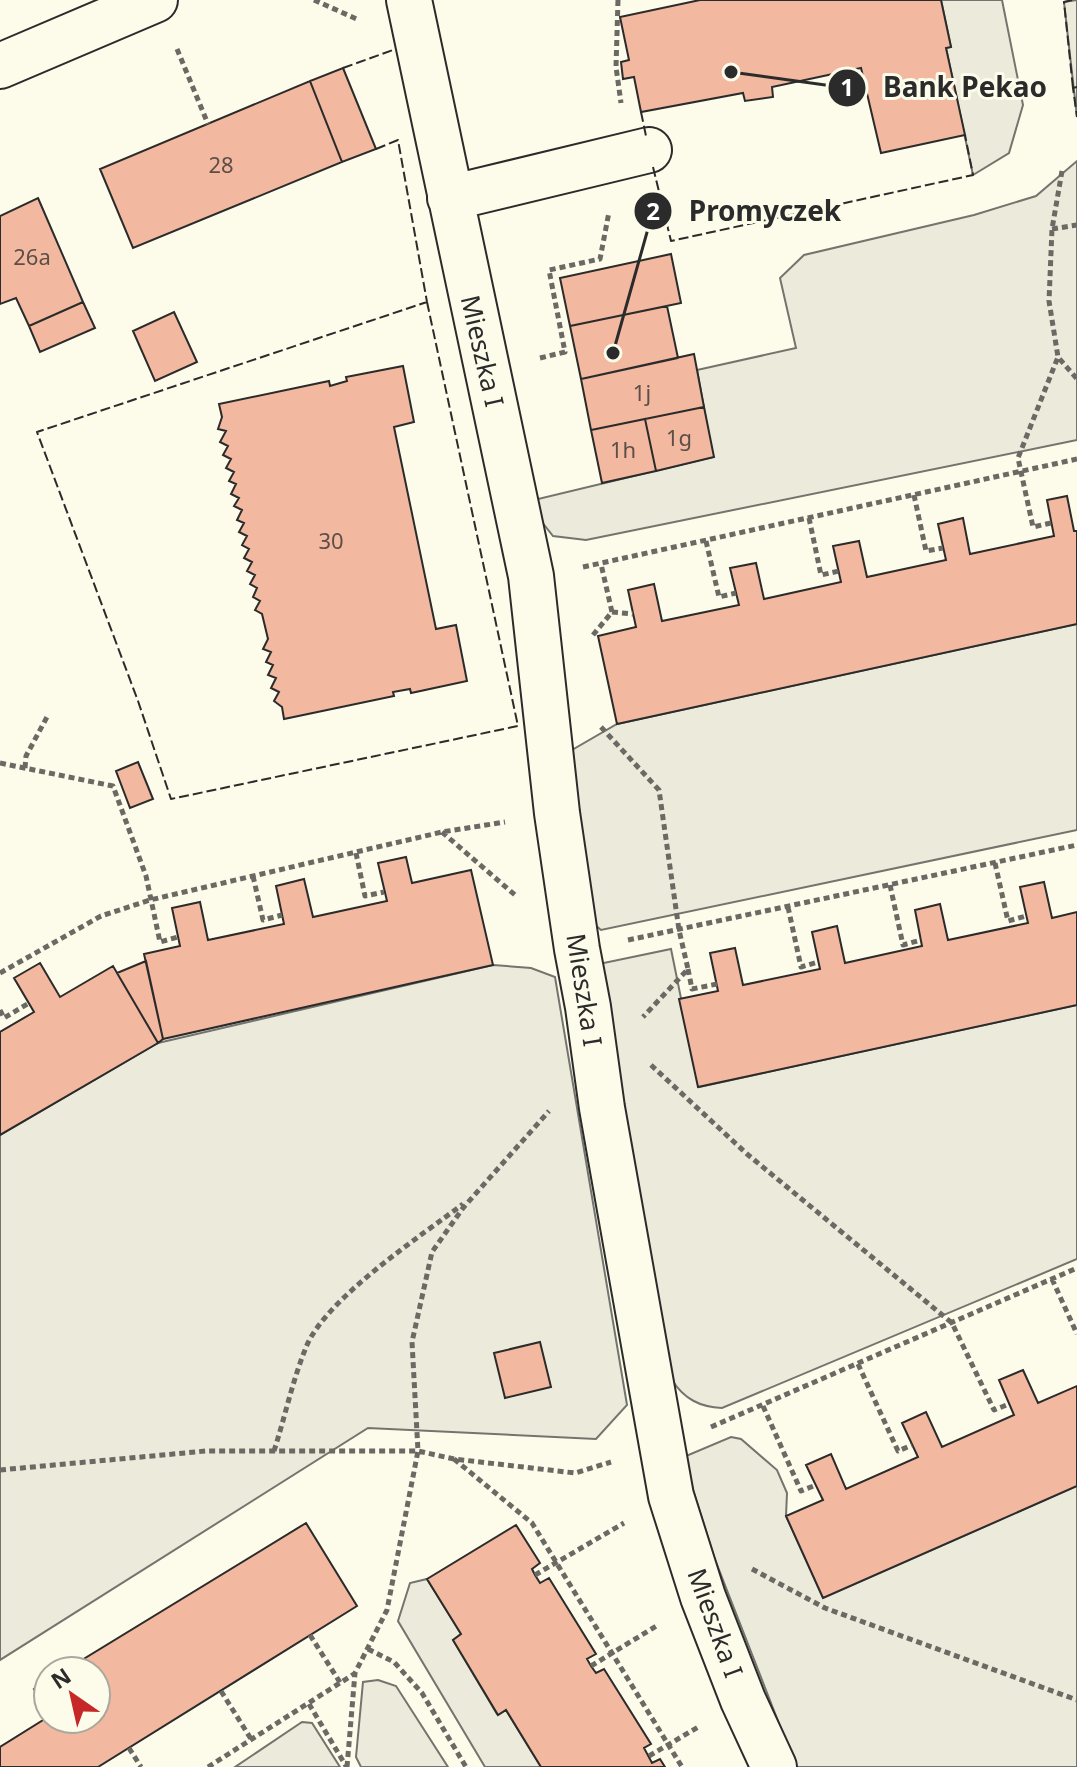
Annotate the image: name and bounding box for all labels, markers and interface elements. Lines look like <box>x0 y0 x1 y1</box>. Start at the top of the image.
callout: Bank Pekao <box>827 62 1063 114</box>
text: Bank Pekao <box>883 67 1047 105</box>
text: 1 <box>840 70 854 103</box>
house number: 28 <box>208 149 234 179</box>
callout: Promyczek <box>633 185 857 237</box>
text: Promyczek <box>689 191 842 229</box>
text: 2 <box>646 194 660 227</box>
house number: 26a <box>13 241 51 271</box>
street label: Mieszka I <box>453 291 513 410</box>
house number: 1j <box>633 377 651 407</box>
house number: 1g <box>666 422 692 452</box>
house number: 1h <box>610 434 636 464</box>
house number: 30 <box>318 525 344 555</box>
street label: Mieszka I <box>558 931 612 1049</box>
street label: Mieszka I <box>680 1563 752 1682</box>
north arrow <box>32 1655 112 1735</box>
text: N <box>44 1660 76 1695</box>

